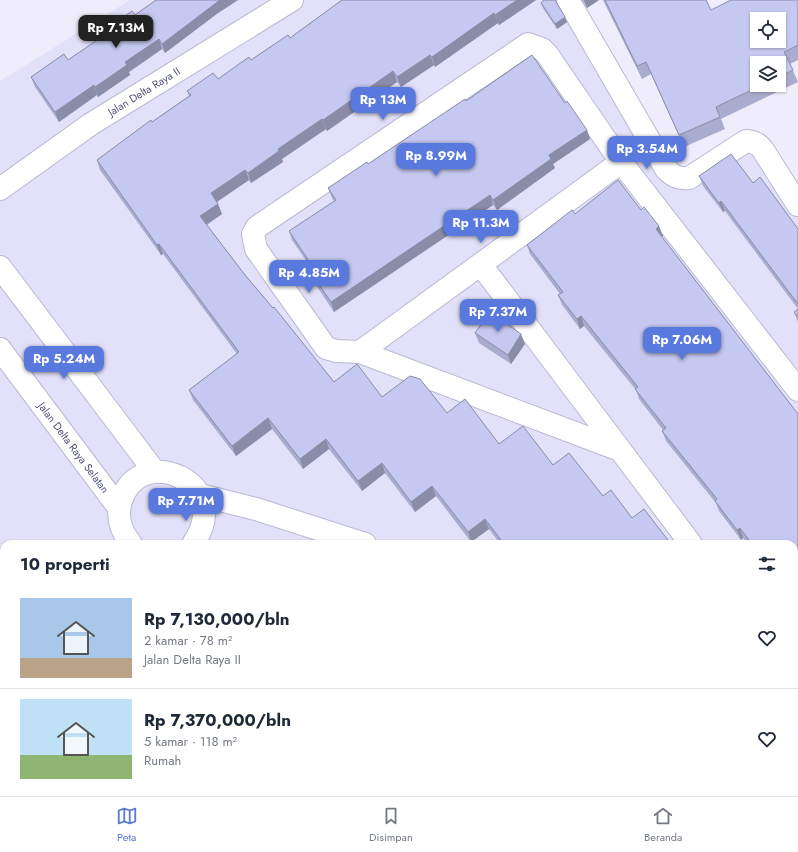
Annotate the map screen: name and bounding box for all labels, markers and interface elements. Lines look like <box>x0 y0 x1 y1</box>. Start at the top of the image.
map controls <box>750 12 786 92</box>
button: locate <box>750 12 786 48</box>
pin: Rp 7.13M <box>75 15 157 49</box>
text: Rp 7.13M <box>87 18 145 37</box>
button: layers <box>750 56 786 92</box>
street label: Jalan Delta Raya II <box>103 63 183 121</box>
pin: Rp 13M <box>350 87 416 121</box>
text: Rp 13M <box>360 90 406 109</box>
pin: Rp 3.54M <box>606 136 688 170</box>
text: Rp 3.54M <box>616 139 678 158</box>
pin: Rp 8.99M <box>395 143 477 177</box>
text: Rp 8.99M <box>405 146 467 165</box>
pin: Rp 11.3M <box>440 210 522 244</box>
text: Rp 11.3M <box>452 213 510 232</box>
pin: Rp 4.85M <box>268 260 350 294</box>
text: Rp 4.85M <box>278 263 340 282</box>
pin: Rp 7.37M <box>457 299 539 333</box>
text: Rp 7.37M <box>469 302 527 321</box>
pin: Rp 7.06M <box>641 327 723 361</box>
text: Rp 7.06M <box>652 330 712 349</box>
pin: Rp 5.24M <box>23 346 105 380</box>
text: Rp 5.24M <box>33 349 95 368</box>
street label: Jalan Delta Raya Selatan <box>33 397 113 496</box>
pin: Rp 7.71M <box>145 488 227 522</box>
text: Rp 7.71M <box>157 491 215 510</box>
text: 10 properti <box>20 552 110 576</box>
icon: filters <box>756 553 778 575</box>
text: Rp 7,130,000/bln <box>144 607 290 631</box>
icon: home <box>52 614 100 662</box>
icon: heart <box>756 627 778 649</box>
text: 2 kamar · 78 m² <box>144 631 232 650</box>
text: Jalan Delta Raya II <box>144 650 241 669</box>
text: Rp 7,370,000/bln <box>144 708 291 732</box>
icon: home <box>52 715 100 763</box>
icon: heart <box>756 728 778 750</box>
text: 5 kamar · 118 m² <box>144 732 237 751</box>
text: Rumah <box>144 751 181 770</box>
tab: Peta <box>116 805 138 845</box>
tab: Disimpan <box>369 805 413 845</box>
tab: Beranda <box>644 805 682 845</box>

